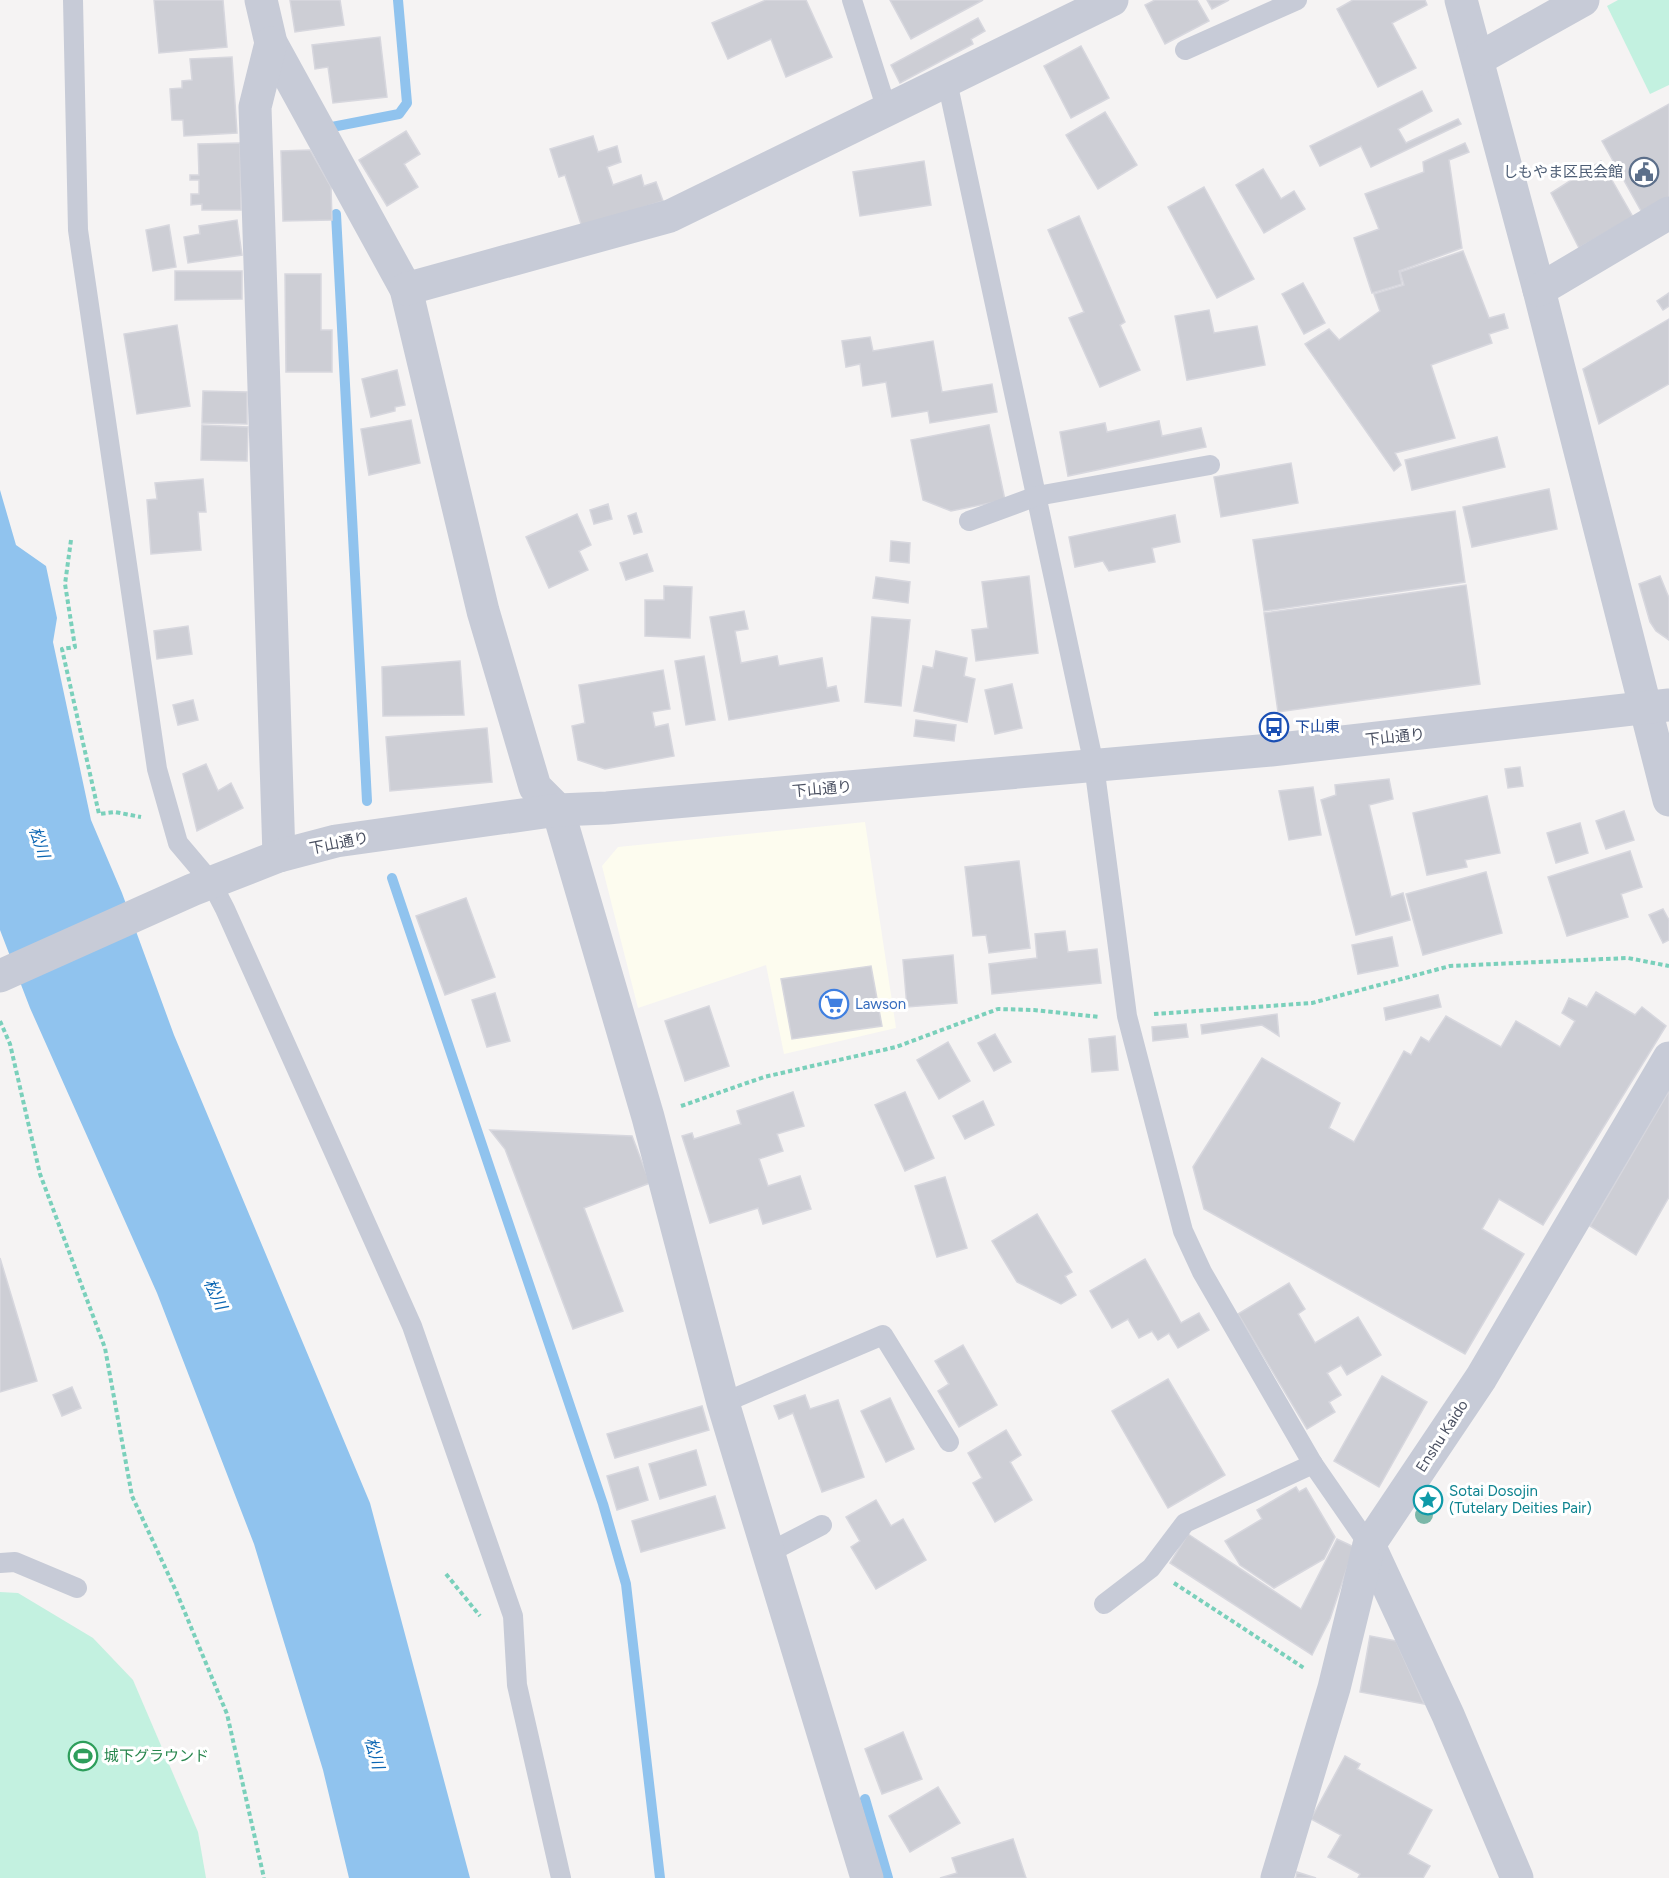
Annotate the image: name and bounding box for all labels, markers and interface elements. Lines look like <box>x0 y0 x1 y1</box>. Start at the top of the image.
public building icon: しもやま区民会館 <box>1628 156 1660 188</box>
place label: しもやま区民会館 <box>1503 163 1623 181</box>
bus stop icon: 下山東 <box>1258 711 1290 743</box>
place label: 下山東 <box>1295 718 1340 736</box>
street label: 下山通り <box>1364 725 1426 749</box>
street label: 下山通り <box>791 777 853 801</box>
water label: 松川 <box>26 824 54 862</box>
street label: 下山通り <box>308 828 370 858</box>
supermarket icon: Lawson <box>818 988 850 1020</box>
place label: Lawson <box>855 995 906 1013</box>
water label: 松川 <box>200 1276 232 1315</box>
street label: Enshu Kaido <box>1412 1396 1472 1475</box>
place label: Sotai Dosojin (Tutelary Deities Pair) <box>1449 1482 1592 1517</box>
place icon: Sotai Dosojin (Tutelary Deities Pair) <box>1412 1484 1444 1516</box>
water label: 松川 <box>361 1735 389 1773</box>
sports icon: 城下グラウンド <box>67 1740 99 1772</box>
place label: 城下グラウンド <box>104 1747 209 1765</box>

